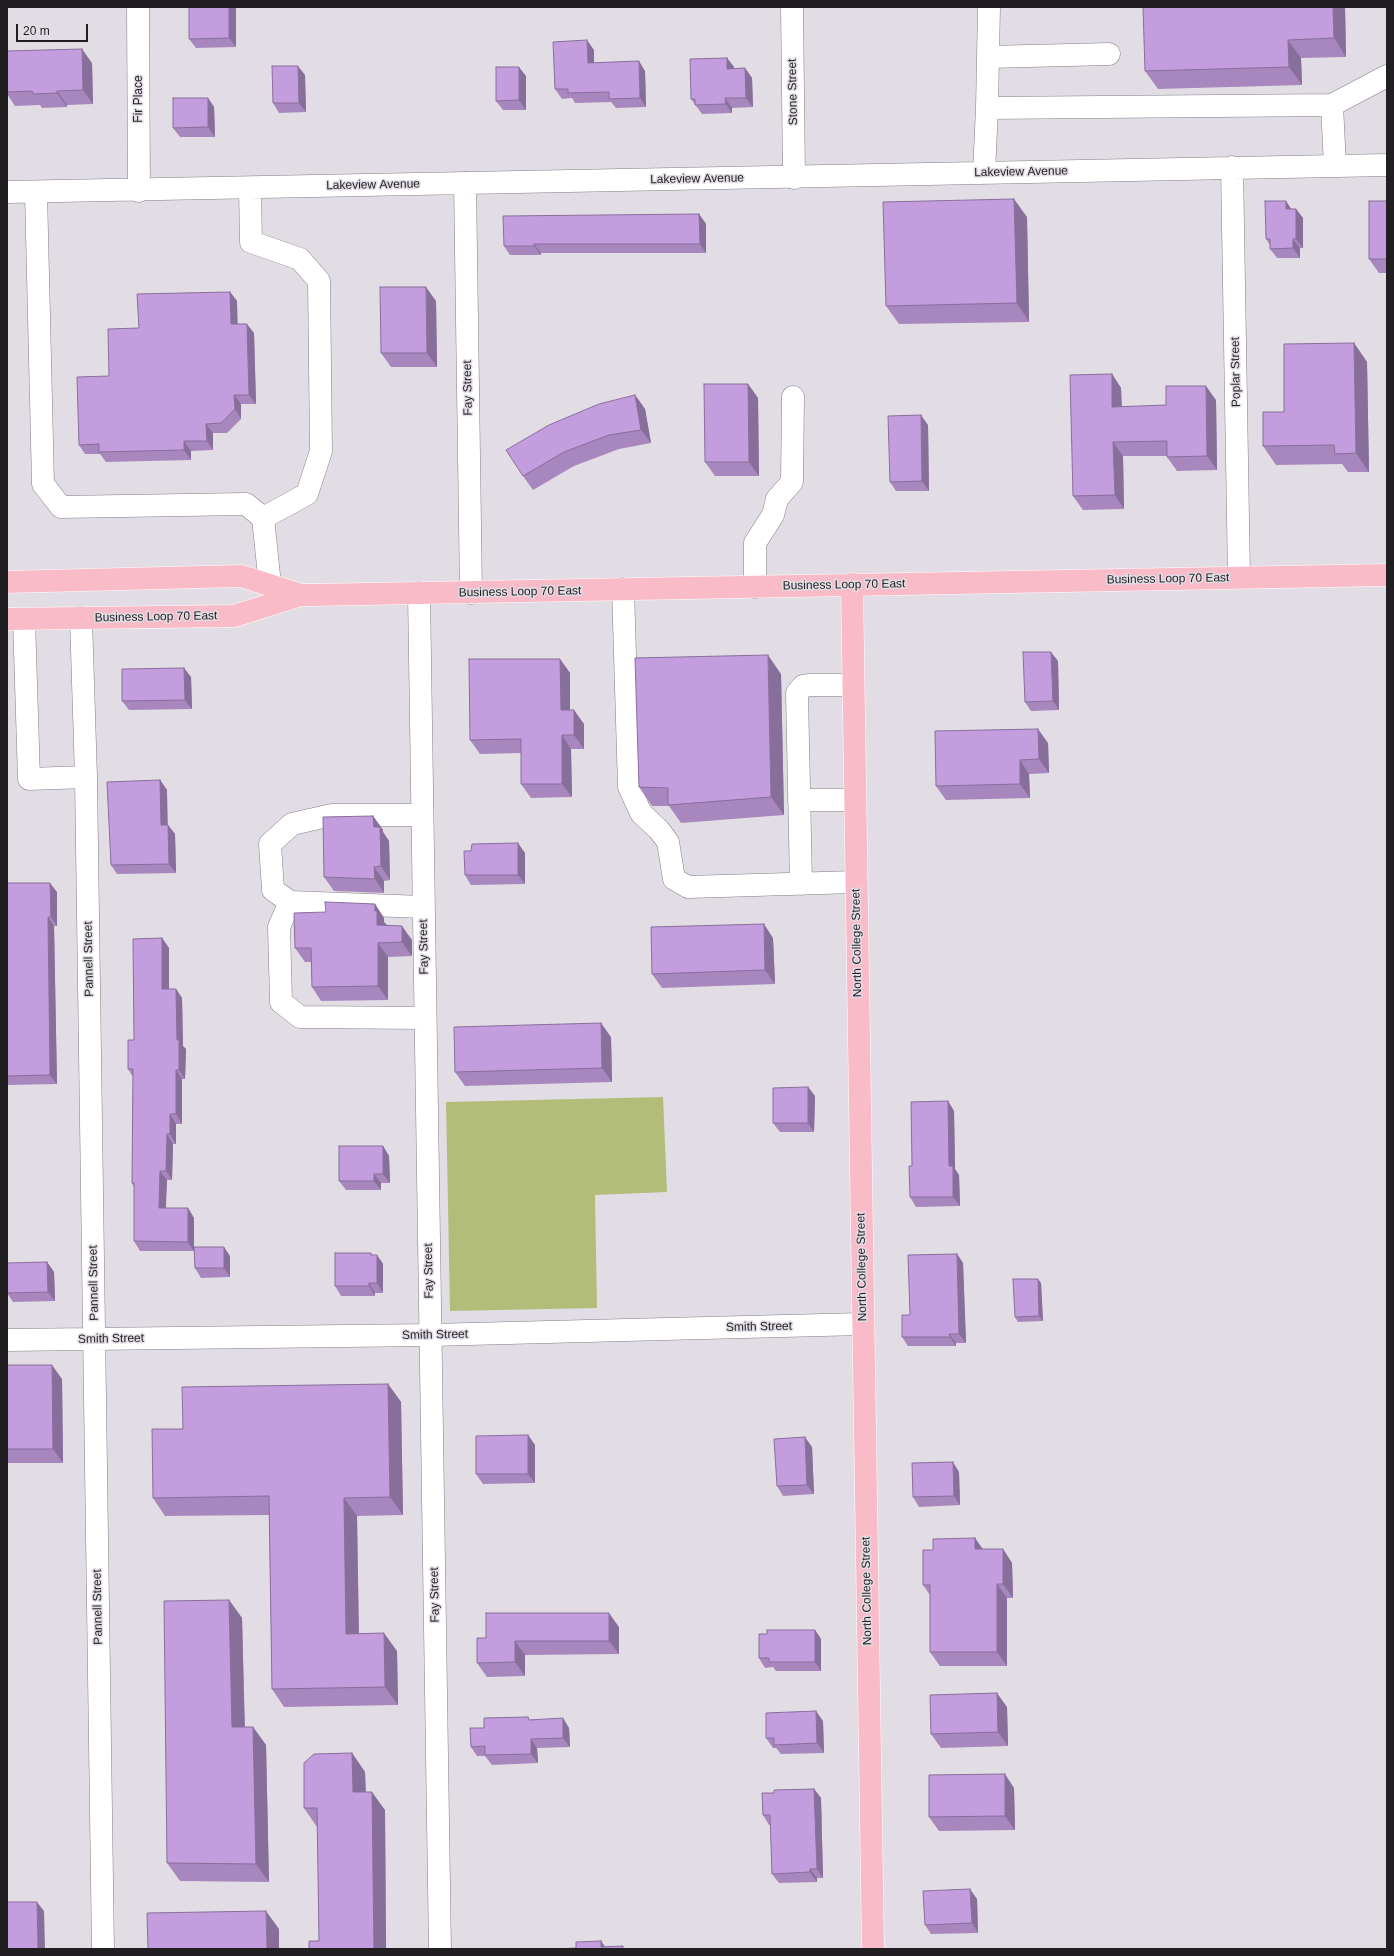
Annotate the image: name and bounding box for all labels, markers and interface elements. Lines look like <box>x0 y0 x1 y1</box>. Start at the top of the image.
scale bar <box>18 16 90 42</box>
text: 20 m <box>23 24 50 38</box>
street label: Stone Street <box>785 59 801 125</box>
street label: Fir Place <box>132 75 146 123</box>
street label: Lakeview Avenue <box>974 164 1068 180</box>
street label: Lakeview Avenue <box>650 171 744 187</box>
street label: Lakeview Avenue <box>326 177 420 193</box>
street label: Poplar Street <box>1228 337 1244 407</box>
street label: Fay Street <box>460 360 476 416</box>
street label: Business Loop 70 East <box>1107 571 1229 587</box>
street label: Business Loop 70 East <box>783 577 905 593</box>
street label: Business Loop 70 East <box>459 584 581 600</box>
street label: Business Loop 70 East <box>95 609 217 625</box>
street label: North College Street <box>849 889 865 997</box>
street label: Fay Street <box>416 919 432 975</box>
street label: Pannell Street <box>81 921 97 997</box>
street label: North College Street <box>854 1213 870 1321</box>
street label: Fay Street <box>421 1243 437 1299</box>
street label: Pannell Street <box>86 1245 102 1321</box>
street label: Smith Street <box>726 1319 792 1335</box>
street label: Smith Street <box>402 1327 468 1343</box>
street label: Smith Street <box>78 1331 144 1347</box>
street label: North College Street <box>859 1537 875 1645</box>
street label: Fay Street <box>427 1567 443 1623</box>
street label: Pannell Street <box>90 1569 106 1645</box>

